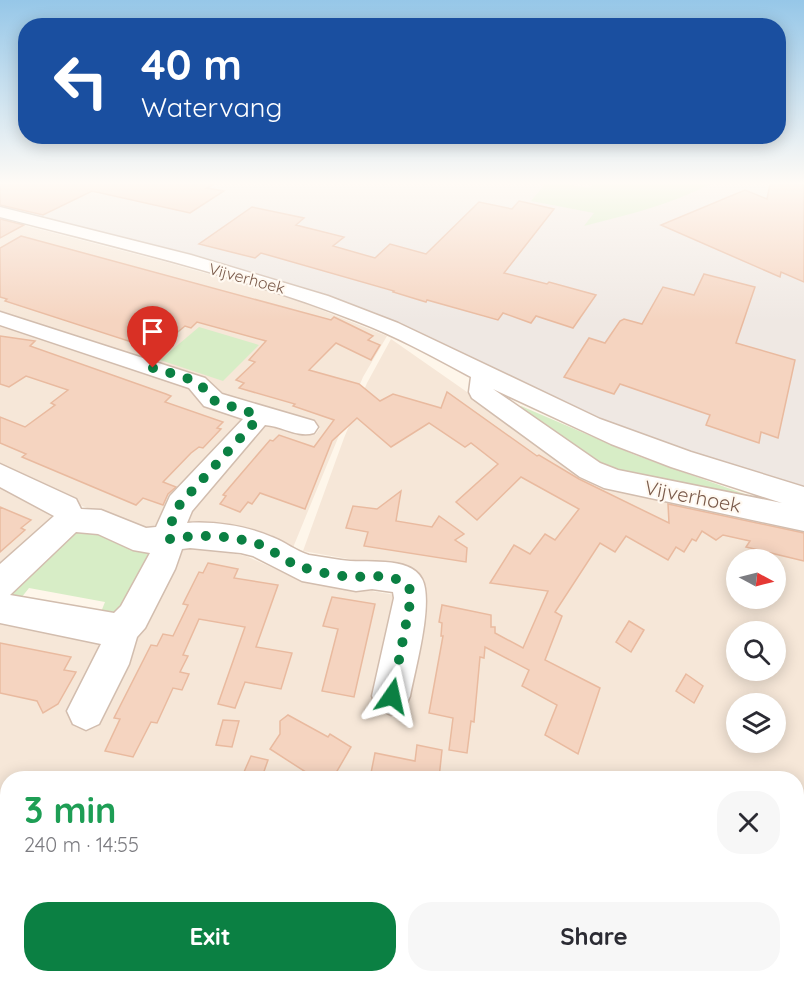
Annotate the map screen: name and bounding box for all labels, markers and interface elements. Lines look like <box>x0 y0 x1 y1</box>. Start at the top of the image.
text: 40 m <box>141 38 242 91</box>
icon: left <box>42 42 120 120</box>
text: Watervang <box>141 90 282 124</box>
street label: Vijverhoek <box>207 258 287 298</box>
pin <box>127 306 178 368</box>
icon: arrive <box>136 315 169 348</box>
street label: Vijverhoek <box>643 474 743 518</box>
north arrow <box>726 549 786 609</box>
map controls <box>726 549 786 753</box>
button: search <box>726 621 786 681</box>
position arrow <box>360 664 424 728</box>
button: layers <box>726 693 786 753</box>
text: 3 min <box>24 787 117 832</box>
button: close <box>717 791 780 854</box>
text: 240 m · 14:55 <box>24 832 139 857</box>
button: Exit <box>24 902 396 971</box>
button: Share <box>408 902 780 971</box>

